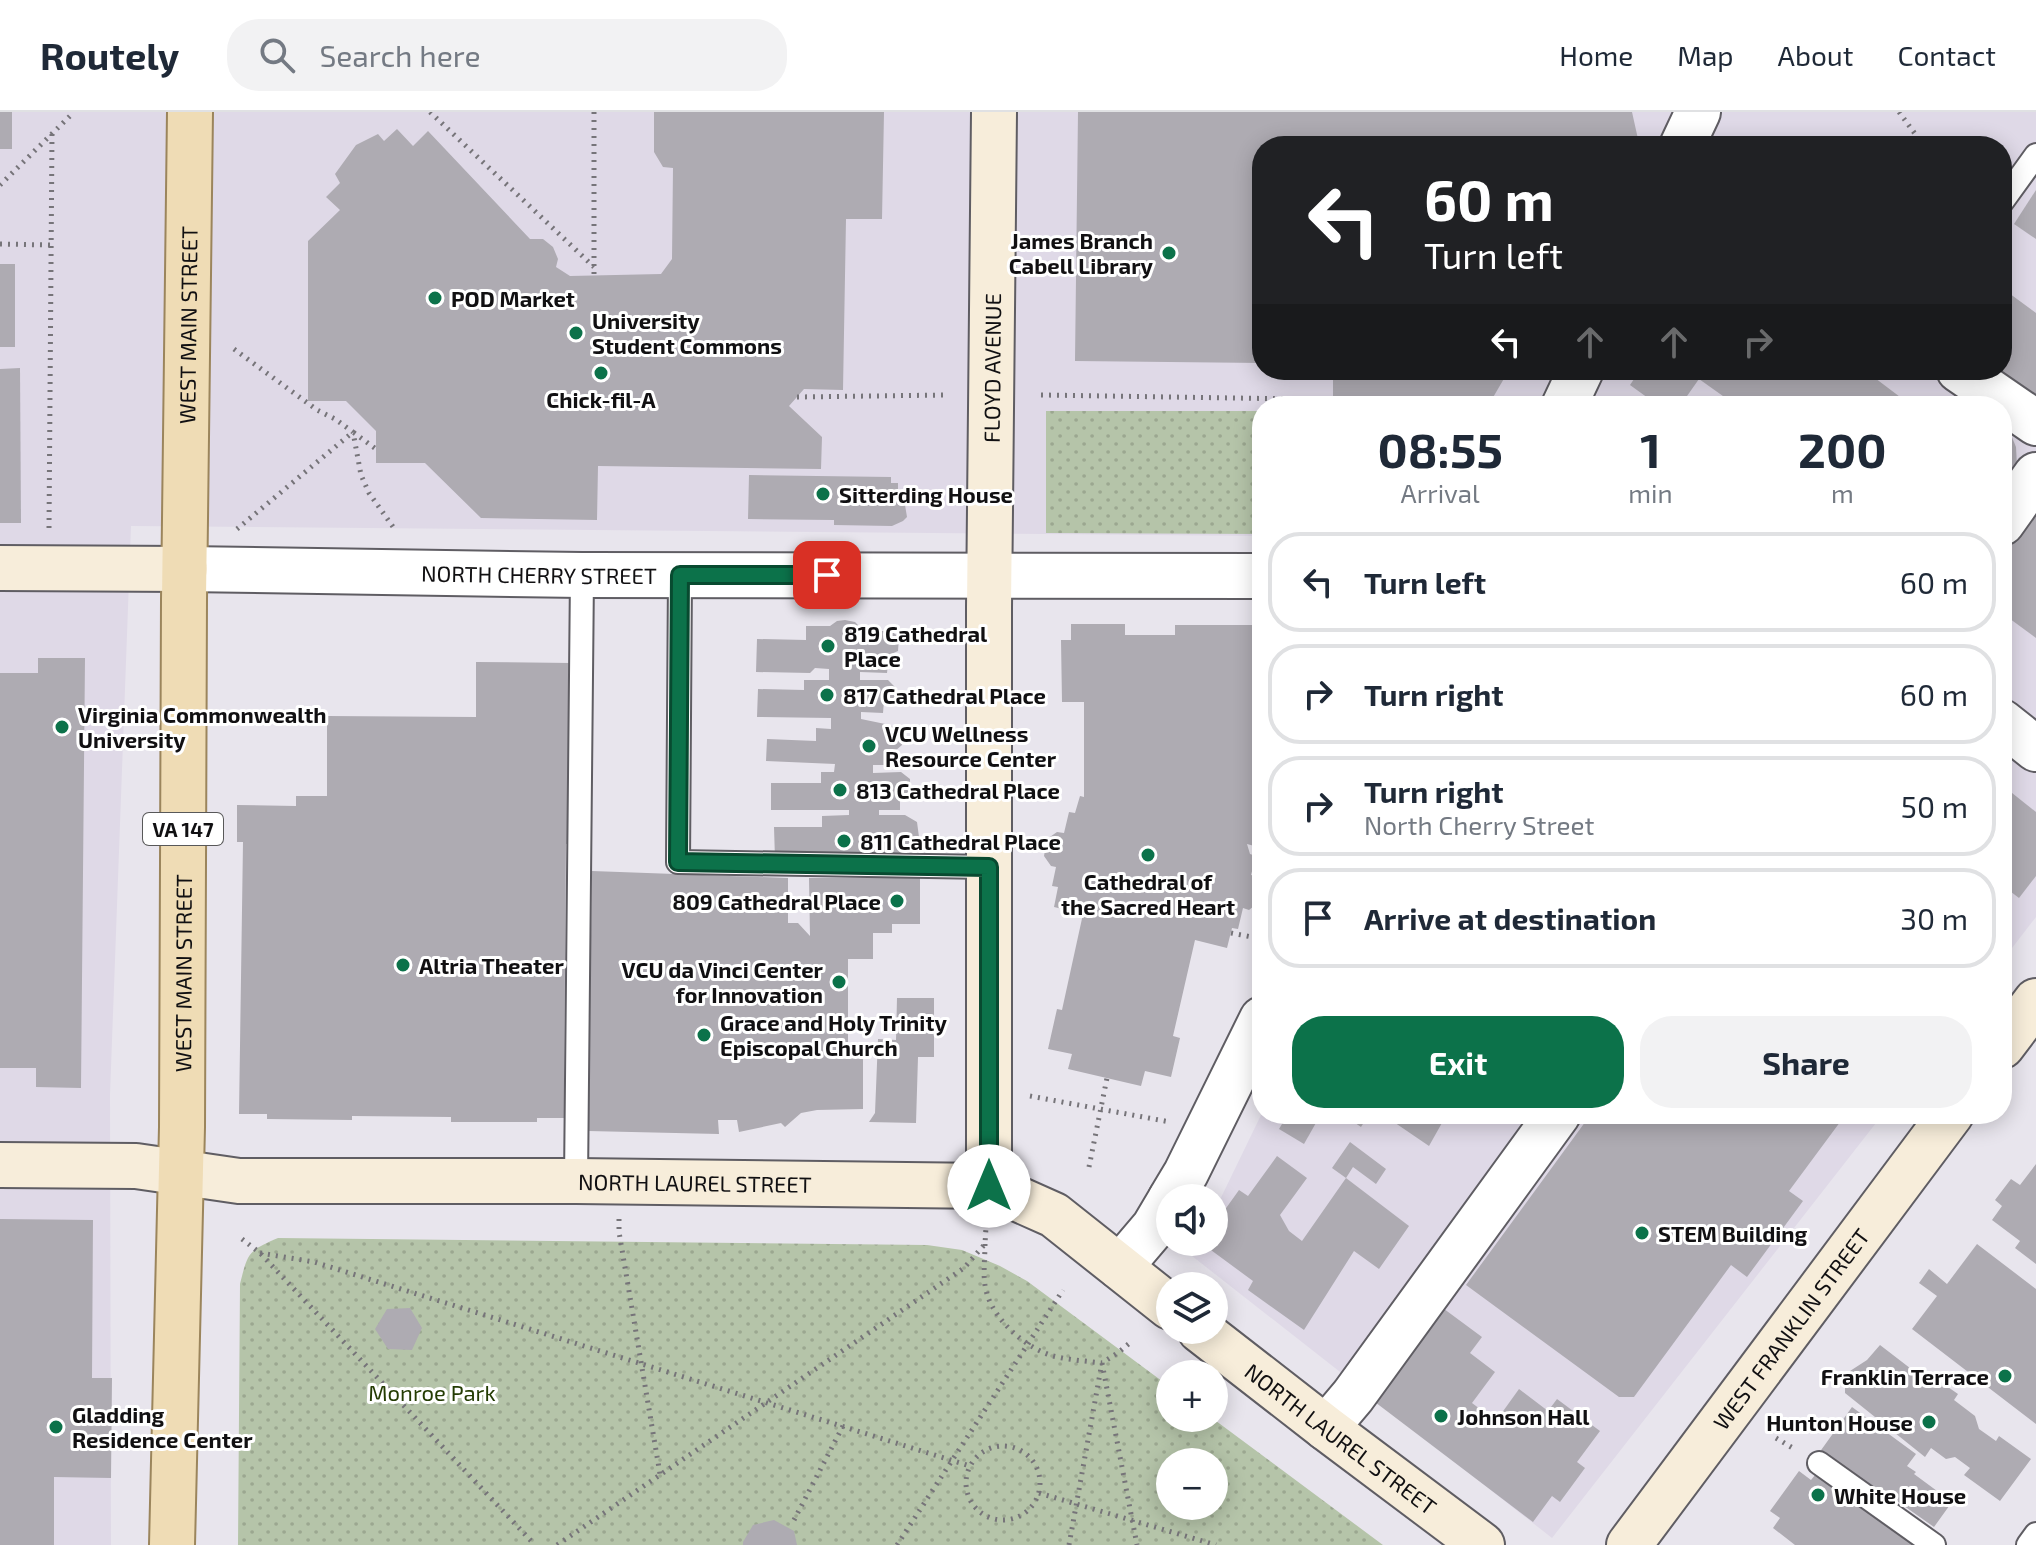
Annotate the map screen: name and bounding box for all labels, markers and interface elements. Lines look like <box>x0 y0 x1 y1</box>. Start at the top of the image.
search box <box>227 19 787 91</box>
text: Routely <box>40 32 179 78</box>
icon: search <box>255 33 299 77</box>
text: Search here <box>319 37 481 73</box>
text: Home <box>1559 38 1633 72</box>
text: Map <box>1677 38 1734 72</box>
text: About <box>1778 38 1853 72</box>
text: Contact <box>1897 38 1996 72</box>
text: 60 m <box>1424 165 1554 232</box>
icon: left <box>1292 168 1396 272</box>
street label: WEST MAIN STREET <box>173 226 202 424</box>
place label: James Branch Cabell Library <box>1009 227 1154 279</box>
text: Turn left <box>1424 233 1563 276</box>
marker: James Branch Cabell Library <box>1160 244 1178 262</box>
place label: POD Market <box>451 285 575 311</box>
marker: POD Market <box>426 289 444 307</box>
street label: FLOYD AVENUE <box>978 293 1005 443</box>
place label: University Student Commons <box>592 307 782 358</box>
icon: left <box>1484 320 1528 364</box>
icon: ahead <box>1568 320 1612 364</box>
icon: ahead <box>1652 320 1696 364</box>
icon: right <box>1736 320 1780 364</box>
marker: University Student Commons <box>567 324 585 342</box>
marker: Chick-fil-A <box>592 364 610 382</box>
place label: Chick-fil-A <box>546 386 656 412</box>
text: 08:55 <box>1377 420 1503 478</box>
text: 1 <box>1640 420 1661 478</box>
text: 200 <box>1798 420 1887 478</box>
text: Arrival <box>1401 477 1480 508</box>
text: min <box>1628 477 1673 508</box>
text: m <box>1831 477 1854 508</box>
place label: Sitterding House <box>839 481 1013 507</box>
marker: Sitterding House <box>814 485 832 503</box>
pin <box>793 541 861 609</box>
icon: arrive <box>805 553 849 597</box>
street label: NORTH CHERRY STREET <box>421 560 657 588</box>
icon: left <box>1296 560 1340 604</box>
text: Turn left <box>1364 564 1486 600</box>
text: 60 m <box>1900 564 1968 600</box>
place label: 819 Cathedral Place <box>844 620 988 671</box>
marker: 819 Cathedral Place <box>819 637 837 655</box>
icon: right <box>1296 672 1340 716</box>
text: Turn right <box>1364 676 1504 712</box>
text: 60 m <box>1900 676 1968 712</box>
place label: 817 Cathedral Place <box>843 682 1046 708</box>
marker: 817 Cathedral Place <box>818 686 836 704</box>
place label: Virginia Commonwealth University <box>78 701 327 753</box>
marker: Virginia Commonwealth University <box>53 718 71 736</box>
place label: VCU Wellness Resource Center <box>885 720 1057 771</box>
marker: VCU Wellness Resource Center <box>860 737 878 755</box>
text: Turn right <box>1364 773 1504 809</box>
place label: 813 Cathedral Place <box>856 777 1060 803</box>
marker: 813 Cathedral Place <box>831 781 849 799</box>
icon: right <box>1296 784 1340 828</box>
text: 50 m <box>1901 788 1968 824</box>
text: North Cherry Street <box>1364 809 1594 840</box>
road number: VA 147 <box>143 813 223 845</box>
place label: 811 Cathedral Place <box>860 828 1061 854</box>
marker: 811 Cathedral Place <box>835 832 853 850</box>
marker: Cathedral of the Sacred Heart <box>1139 846 1157 864</box>
place label: Cathedral of the Sacred Heart <box>1061 868 1235 919</box>
street label: WEST MAIN STREET <box>169 874 196 1072</box>
place label: 809 Cathedral Place <box>672 888 881 914</box>
marker: 809 Cathedral Place <box>888 892 906 910</box>
icon: arrive <box>1296 896 1340 940</box>
text: Arrive at destination <box>1364 900 1656 936</box>
text: 30 m <box>1900 900 1968 936</box>
place label: Altria Theater <box>419 952 564 978</box>
marker: Altria Theater <box>394 956 412 974</box>
place label: VCU da Vinci Center for Innovation <box>622 956 824 1007</box>
marker: VCU da Vinci Center for Innovation <box>830 973 848 991</box>
place label: Grace and Holy Trinity Episcopal Church <box>720 1009 947 1060</box>
button: Exit <box>1292 1016 1624 1108</box>
button: Share <box>1640 1016 1972 1108</box>
marker: Grace and Holy Trinity Episcopal Church <box>695 1026 713 1044</box>
position arrow <box>947 1144 1031 1228</box>
street label: NORTH LAUREL STREET <box>578 1168 812 1197</box>
map controls <box>1156 1184 1228 1520</box>
button: sound <box>1156 1184 1228 1256</box>
place label: STEM Building <box>1658 1220 1808 1246</box>
street label: WEST FRANKLIN STREET <box>1707 1223 1874 1434</box>
marker: STEM Building <box>1633 1224 1651 1242</box>
button: layers <box>1156 1272 1228 1344</box>
street label: NORTH LAUREL STREET <box>1240 1357 1442 1520</box>
button: + <box>1156 1360 1228 1432</box>
place label: Franklin Terrace <box>1821 1363 1989 1389</box>
marker: Franklin Terrace <box>1996 1367 2014 1385</box>
park label: Monroe Park <box>368 1379 496 1405</box>
place label: Gladding Residence Center <box>72 1401 253 1452</box>
place label: Johnson Hall <box>1457 1403 1590 1429</box>
marker: Johnson Hall <box>1432 1407 1450 1425</box>
place label: Hunton House <box>1766 1409 1913 1435</box>
marker: Hunton House <box>1920 1413 1938 1431</box>
marker: Gladding Residence Center <box>47 1418 65 1436</box>
button: − <box>1156 1448 1228 1520</box>
place label: White House <box>1834 1482 1966 1508</box>
marker: White House <box>1809 1486 1827 1504</box>

